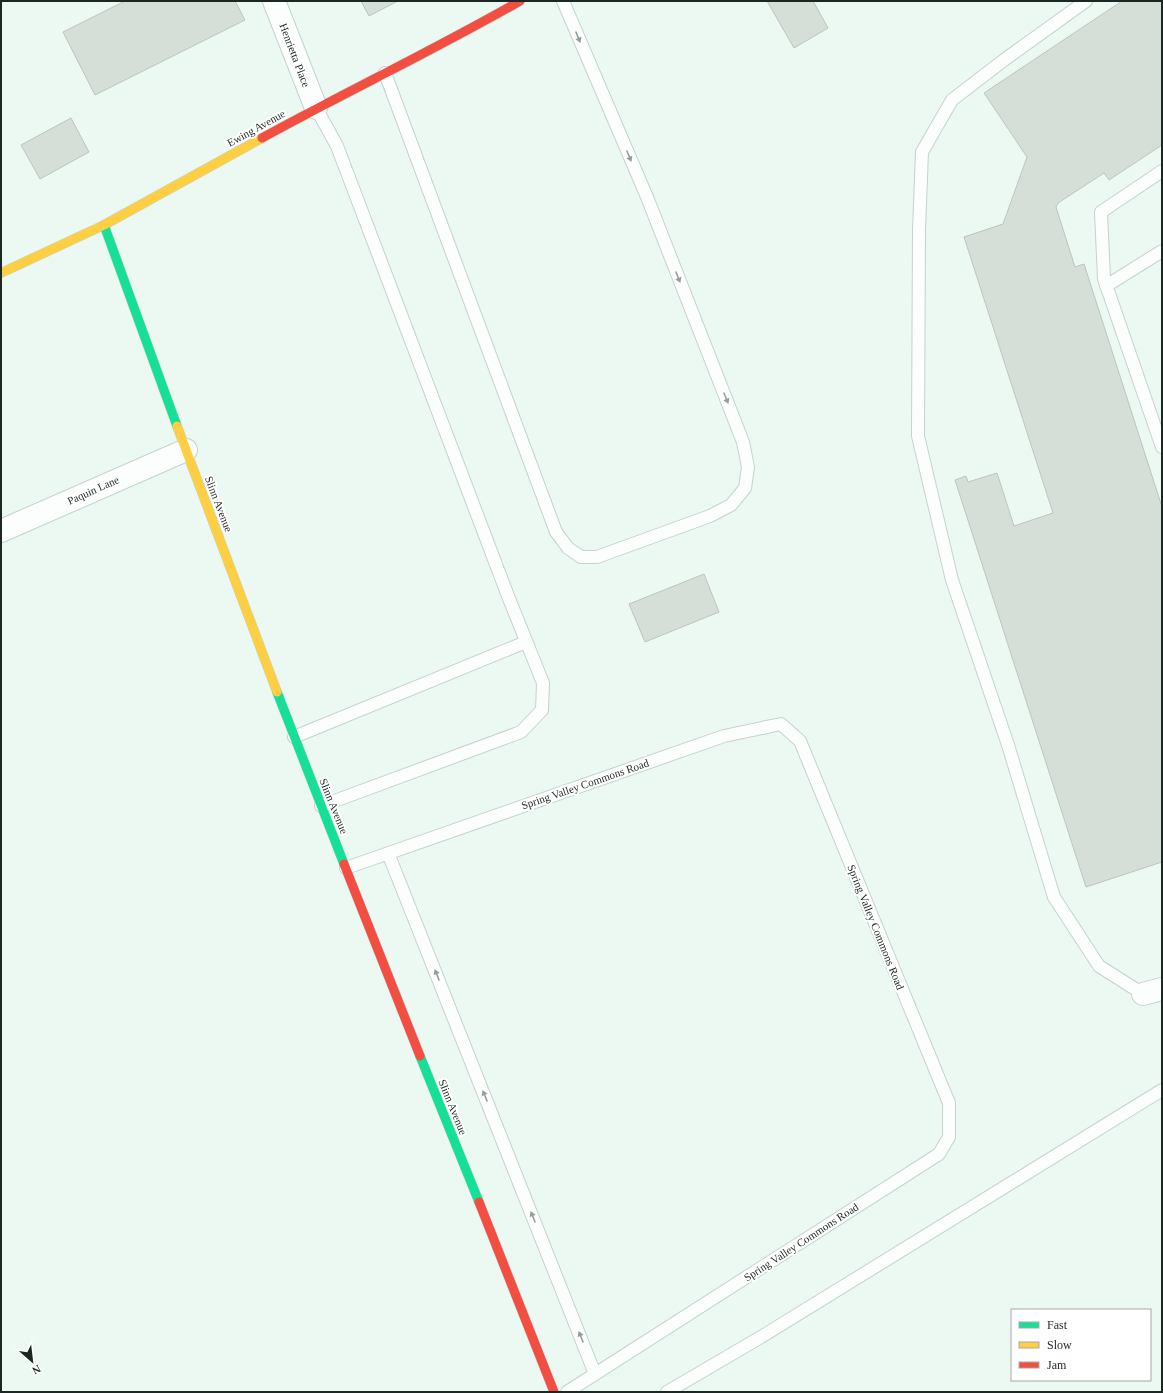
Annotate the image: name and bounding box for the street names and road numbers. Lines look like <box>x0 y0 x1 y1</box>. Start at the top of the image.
street label: Henrietta Place <box>277 21 313 89</box>
street label: Ewing Avenue <box>225 107 287 149</box>
street label: Paquin Lane <box>65 473 121 507</box>
street label: Slinn Avenue <box>203 474 235 534</box>
street label: Spring Valley Commons Road <box>520 756 651 811</box>
street label: Slinn Avenue <box>317 777 351 836</box>
street label: Spring Valley Commons Road <box>845 863 907 992</box>
street label: Slinn Avenue <box>436 1078 470 1137</box>
street label: Spring Valley Commons Road <box>742 1200 861 1284</box>

